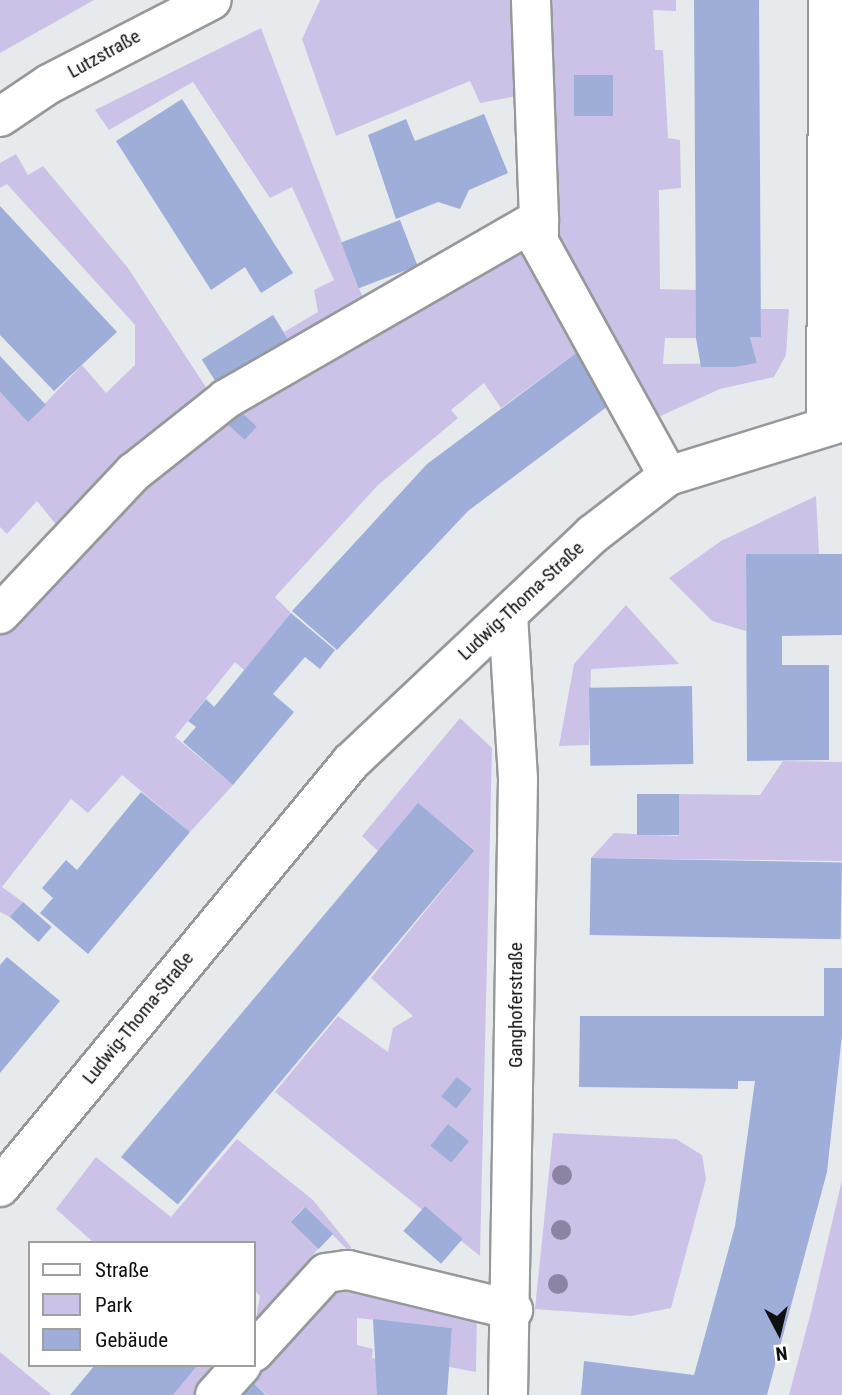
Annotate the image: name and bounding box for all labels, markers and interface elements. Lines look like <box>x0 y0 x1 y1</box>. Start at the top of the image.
street label: Lutzstraße <box>64 25 144 83</box>
street label: Ludwig-Thoma-Straße <box>453 537 589 665</box>
street label: Ganghoferstraße <box>505 942 527 1068</box>
street label: Ludwig-Thoma-Straße <box>78 947 198 1089</box>
legend <box>28 1241 256 1367</box>
text: Straße <box>95 1258 149 1282</box>
text: Park <box>95 1293 132 1317</box>
north arrow <box>744 1297 814 1367</box>
text: Gebäude <box>95 1328 168 1352</box>
text: N <box>774 1341 789 1365</box>

